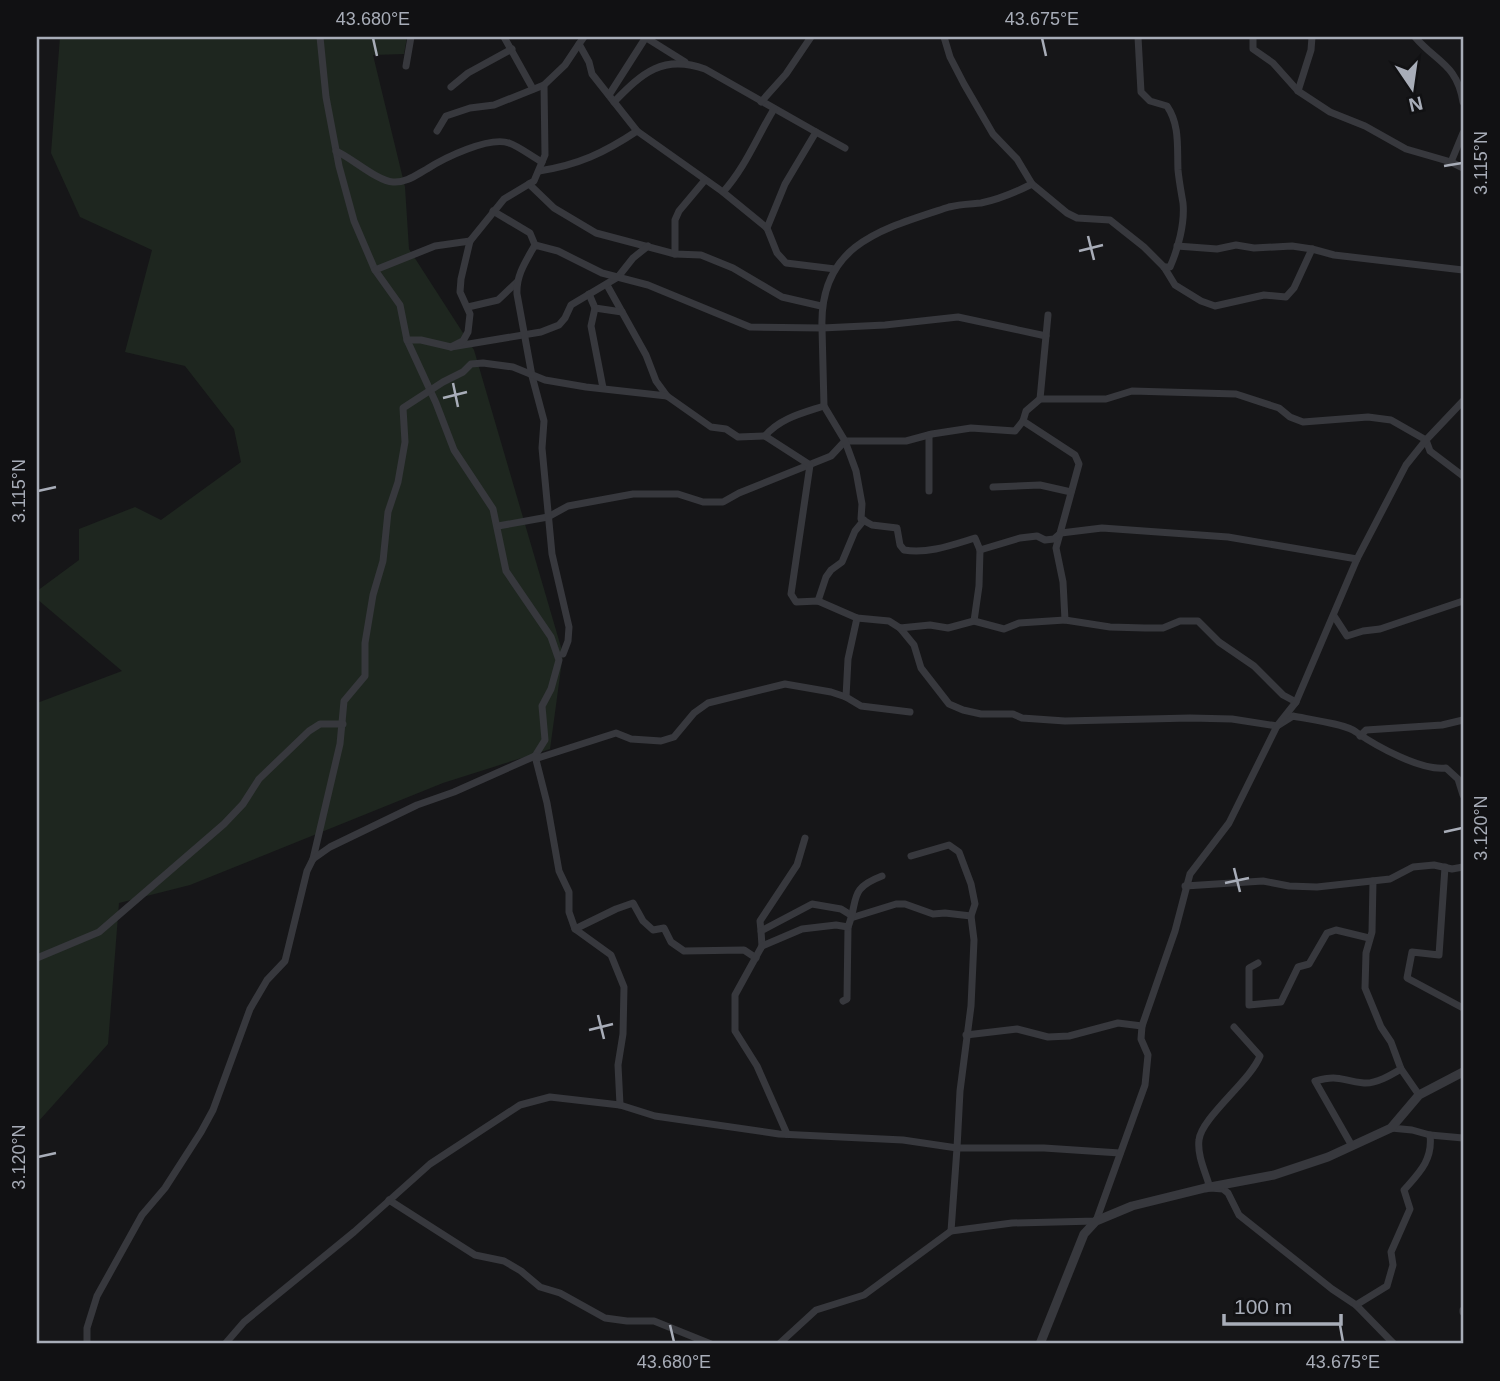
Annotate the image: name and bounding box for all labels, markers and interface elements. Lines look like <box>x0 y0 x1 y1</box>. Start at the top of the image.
text: 43.680°E <box>336 9 410 29</box>
text: 43.675°E <box>1005 9 1079 29</box>
north arrow <box>1378 52 1448 122</box>
text: N <box>1407 92 1425 116</box>
text: 3.115°N <box>1471 131 1491 195</box>
text: 3.115°N <box>9 459 29 523</box>
text: 3.120°N <box>1471 795 1491 861</box>
text: 3.120°N <box>9 1124 29 1190</box>
scale bar <box>1224 1283 1341 1327</box>
text: 100 m <box>1234 1295 1292 1318</box>
text: 43.680°E <box>637 1352 711 1372</box>
text: 43.675°E <box>1306 1352 1380 1372</box>

